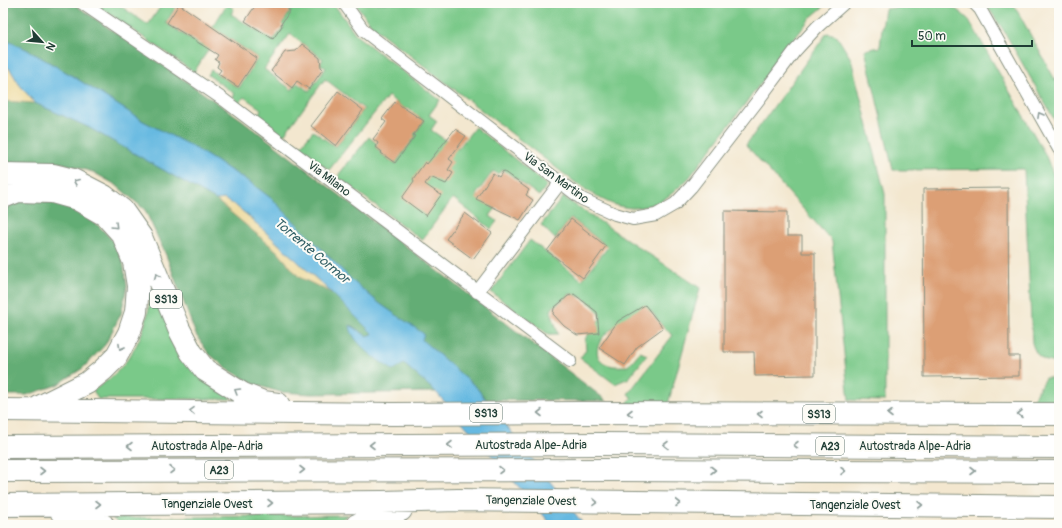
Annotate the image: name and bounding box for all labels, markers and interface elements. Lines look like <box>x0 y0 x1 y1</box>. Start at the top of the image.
north arrow <box>22 22 62 62</box>
scale bar <box>912 22 1032 48</box>
text: 50 m <box>918 29 946 44</box>
text: N <box>43 40 58 53</box>
one-way arrow <box>1037 112 1044 119</box>
street label: Via San Martino <box>520 149 592 207</box>
street label: Via Milano <box>305 158 354 200</box>
one-way arrow <box>73 178 80 186</box>
water label: Torrente Cormor <box>271 215 355 289</box>
one-way arrow <box>110 221 118 229</box>
one-way arrow <box>154 273 162 280</box>
road number: SS13 <box>150 290 182 308</box>
one-way arrow <box>119 343 126 350</box>
one-way arrow <box>234 388 241 395</box>
road number: SS13 <box>470 404 502 422</box>
road number: SS13 <box>803 405 835 423</box>
one-way arrow <box>189 407 195 415</box>
one-way arrow <box>537 409 543 417</box>
one-way arrow <box>627 409 633 417</box>
one-way arrow <box>757 410 763 418</box>
one-way arrow <box>887 410 893 418</box>
one-way arrow <box>1017 410 1023 418</box>
road number: A23 <box>816 437 844 455</box>
street label: Autostrada Alpe-Adria <box>475 438 587 453</box>
street label: Autostrada Alpe-Adria <box>151 439 263 454</box>
street label: Autostrada Alpe-Adria <box>859 439 971 454</box>
one-way arrow <box>369 441 375 449</box>
one-way arrow <box>447 441 453 449</box>
one-way arrow <box>663 441 669 449</box>
one-way arrow <box>793 441 799 449</box>
one-way arrow <box>127 442 133 450</box>
road number: A23 <box>205 461 233 479</box>
one-way arrow <box>39 466 45 475</box>
one-way arrow <box>169 466 175 474</box>
one-way arrow <box>299 466 305 474</box>
one-way arrow <box>498 466 504 474</box>
one-way arrow <box>710 466 716 474</box>
one-way arrow <box>840 467 846 475</box>
one-way arrow <box>970 467 976 475</box>
street label: Tangenziale Ovest <box>485 493 577 509</box>
street label: Tangenziale Ovest <box>162 497 253 512</box>
one-way arrow <box>592 498 598 506</box>
street label: Tangenziale Ovest <box>810 498 901 513</box>
one-way arrow <box>267 499 273 507</box>
one-way arrow <box>675 499 681 507</box>
one-way arrow <box>95 500 101 508</box>
one-way arrow <box>917 501 923 509</box>

